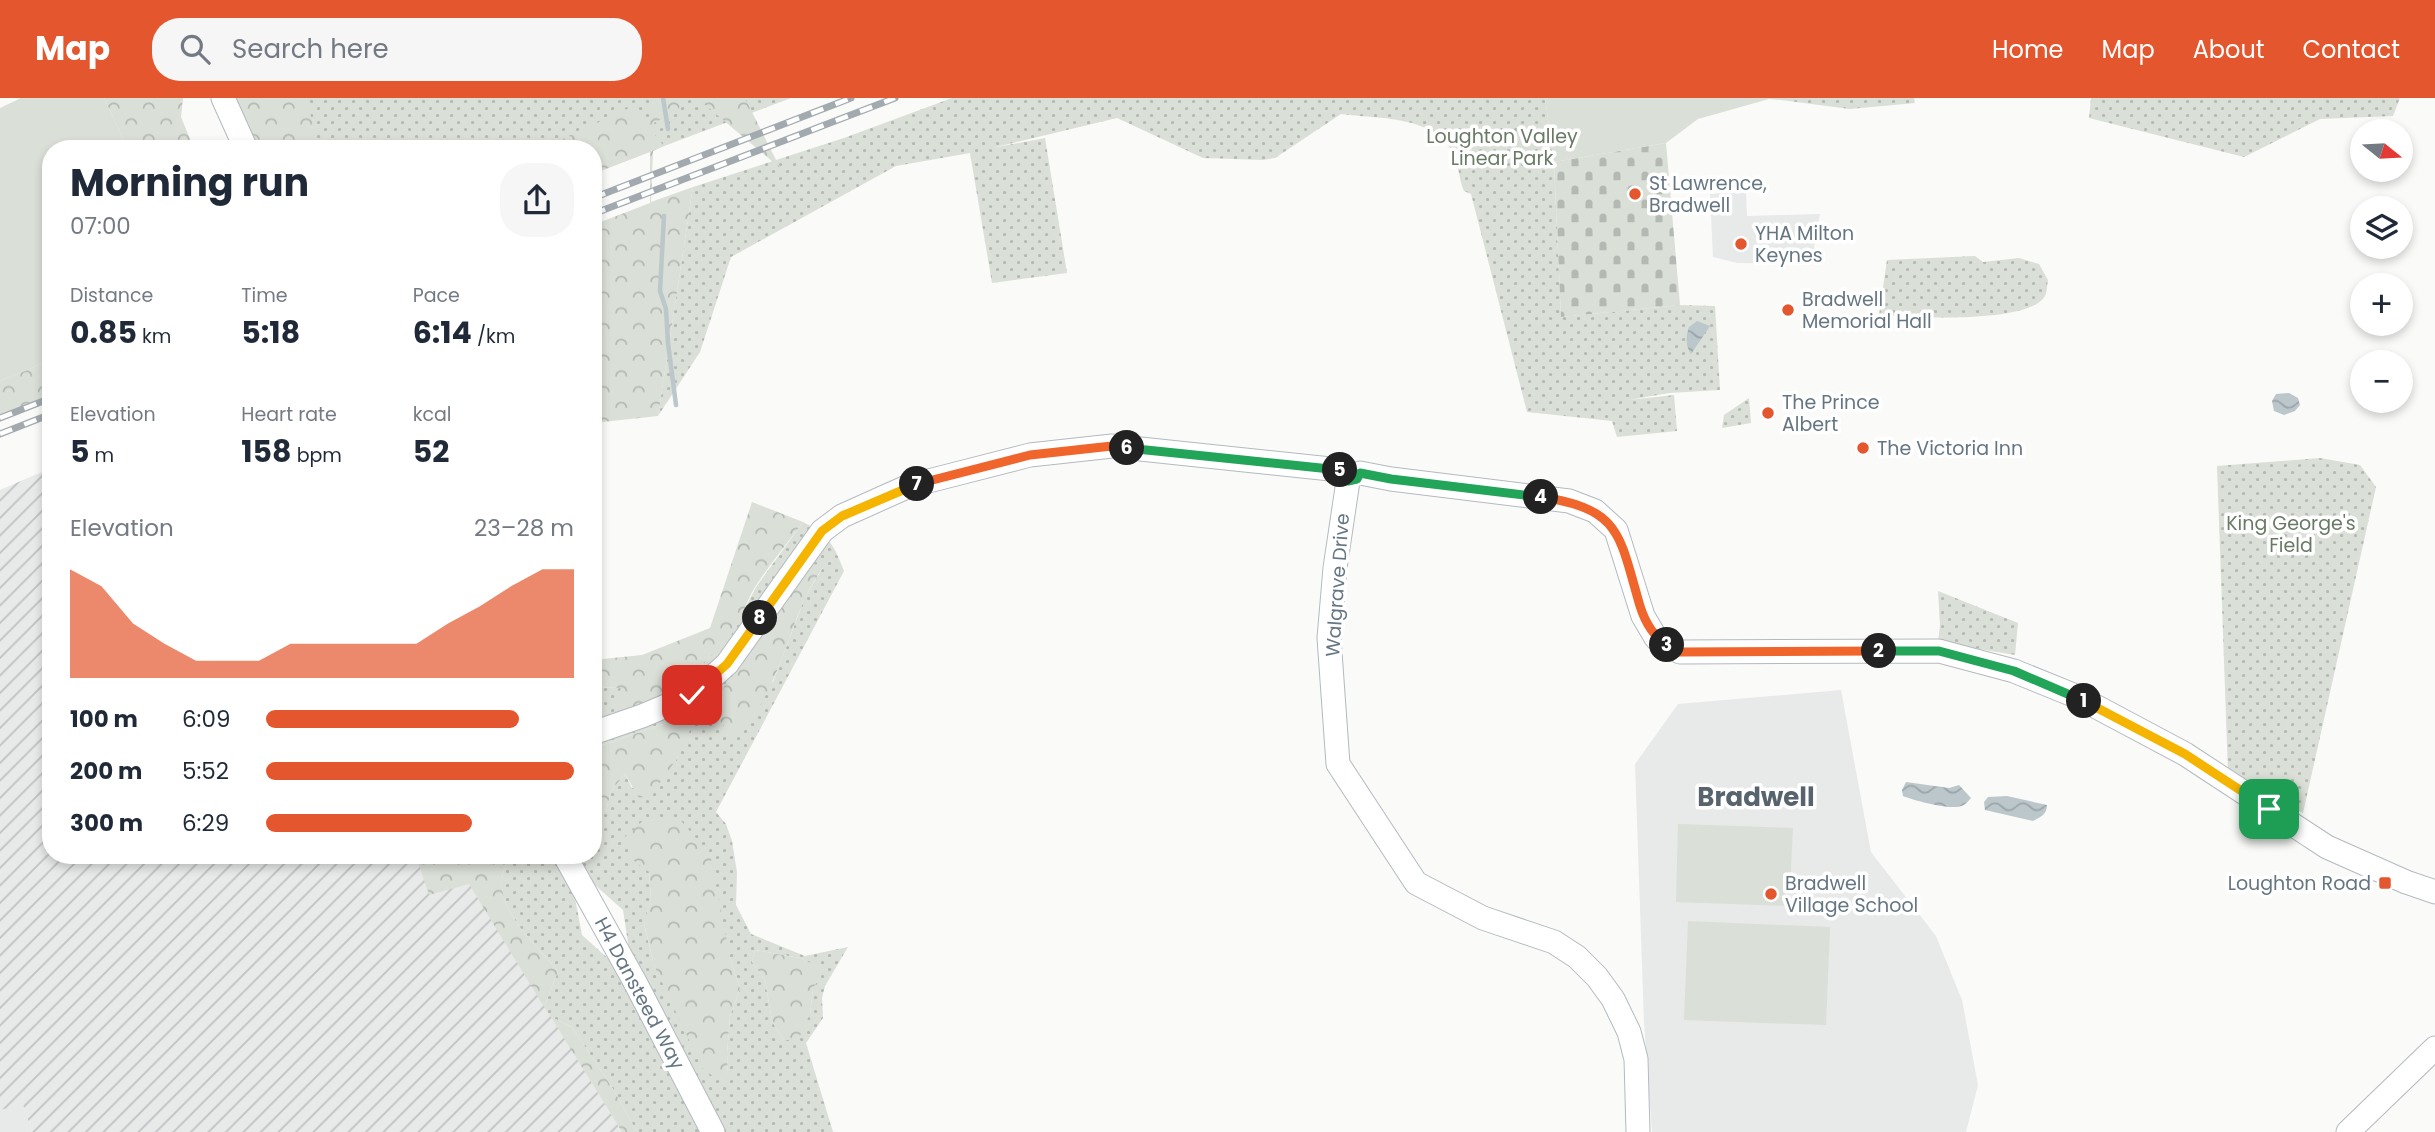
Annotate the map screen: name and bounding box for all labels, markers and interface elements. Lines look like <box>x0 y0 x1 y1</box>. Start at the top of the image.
search box <box>152 18 642 81</box>
text: Map <box>35 25 110 72</box>
icon: search <box>176 30 214 68</box>
text: Search here <box>232 31 389 67</box>
text: Home <box>1992 33 2064 66</box>
text: Map <box>2102 33 2155 66</box>
text: About <box>2193 33 2264 66</box>
text: Contact <box>2302 33 2400 66</box>
north arrow <box>2350 119 2413 182</box>
map controls <box>2350 119 2413 413</box>
park label: Loughton Valley Linear Park <box>1426 123 1578 172</box>
text: Morning run <box>70 156 309 209</box>
button: share <box>500 163 574 237</box>
place label: St Lawrence, Bradwell <box>1649 170 1767 219</box>
marker: St Lawrence, Bradwell <box>1627 186 1643 202</box>
button: layers <box>2350 196 2413 259</box>
text: 07:00 <box>70 210 131 242</box>
place label: YHA Milton Keynes <box>1755 220 1854 269</box>
marker: YHA Milton Keynes <box>1733 236 1749 252</box>
button: + <box>2350 273 2413 336</box>
text: Distance <box>70 282 153 309</box>
text: Time <box>241 282 288 309</box>
text: Pace <box>413 282 460 309</box>
place label: Bradwell Memorial Hall <box>1802 286 1932 335</box>
marker: Bradwell Memorial Hall <box>1780 302 1796 318</box>
text: 0.85 <box>70 311 137 354</box>
text: 5:18 <box>241 311 300 354</box>
text: 6:14 <box>413 311 472 354</box>
text: km <box>137 323 171 350</box>
text: /km <box>472 323 515 350</box>
button: − <box>2350 350 2413 413</box>
place label: The Prince Albert <box>1782 389 1880 438</box>
text: Elevation <box>70 401 156 428</box>
text: Heart rate <box>241 401 337 428</box>
text: kcal <box>413 401 452 428</box>
marker: The Prince Albert <box>1760 405 1776 421</box>
text: 5 <box>70 430 90 473</box>
text: 158 <box>241 430 292 473</box>
text: 52 <box>413 430 449 473</box>
pin: 6 <box>1110 430 1144 466</box>
text: 6 <box>1120 434 1133 461</box>
place label: The Victoria Inn <box>1877 435 2023 462</box>
marker: The Victoria Inn <box>1855 440 1871 456</box>
text: m <box>90 442 114 469</box>
text: bpm <box>292 442 342 469</box>
pin: 5 <box>1322 452 1358 488</box>
text: 5 <box>1333 456 1346 483</box>
pin: 7 <box>900 466 934 502</box>
text: 7 <box>911 470 922 497</box>
pin: 4 <box>1524 480 1558 514</box>
text: 4 <box>1534 483 1547 510</box>
park label: King George's Field <box>2226 510 2356 559</box>
text: Elevation <box>70 512 174 544</box>
text: 23–28 m <box>474 512 574 544</box>
street label: Walgrave Drive <box>1319 512 1356 658</box>
pin: 8 <box>742 601 778 636</box>
text: 8 <box>753 604 766 631</box>
pin: 3 <box>1650 628 1684 662</box>
text: 3 <box>1661 631 1672 658</box>
pin: 2 <box>1862 634 1896 668</box>
text: 2 <box>1873 637 1884 664</box>
pin <box>662 665 722 725</box>
icon: check <box>673 676 711 714</box>
pin: 1 <box>2066 684 2102 718</box>
text: 1 <box>2080 687 2087 714</box>
text: 100 m <box>70 703 138 735</box>
text: 6:09 <box>182 703 230 735</box>
text: 200 m <box>70 755 142 787</box>
text: 5:52 <box>182 755 229 787</box>
district label: Bradwell <box>1697 779 1815 815</box>
pin <box>2239 779 2299 839</box>
icon: arrive <box>2250 790 2288 828</box>
text: 300 m <box>70 807 143 839</box>
text: 6:29 <box>182 807 229 839</box>
place label: Bradwell Village School <box>1785 870 1918 919</box>
place label: Loughton Road <box>2228 870 2371 897</box>
marker: Loughton Road <box>2377 875 2393 891</box>
marker: Bradwell Village School <box>1763 886 1779 902</box>
street label: H4 Dansteed Way <box>588 912 691 1074</box>

